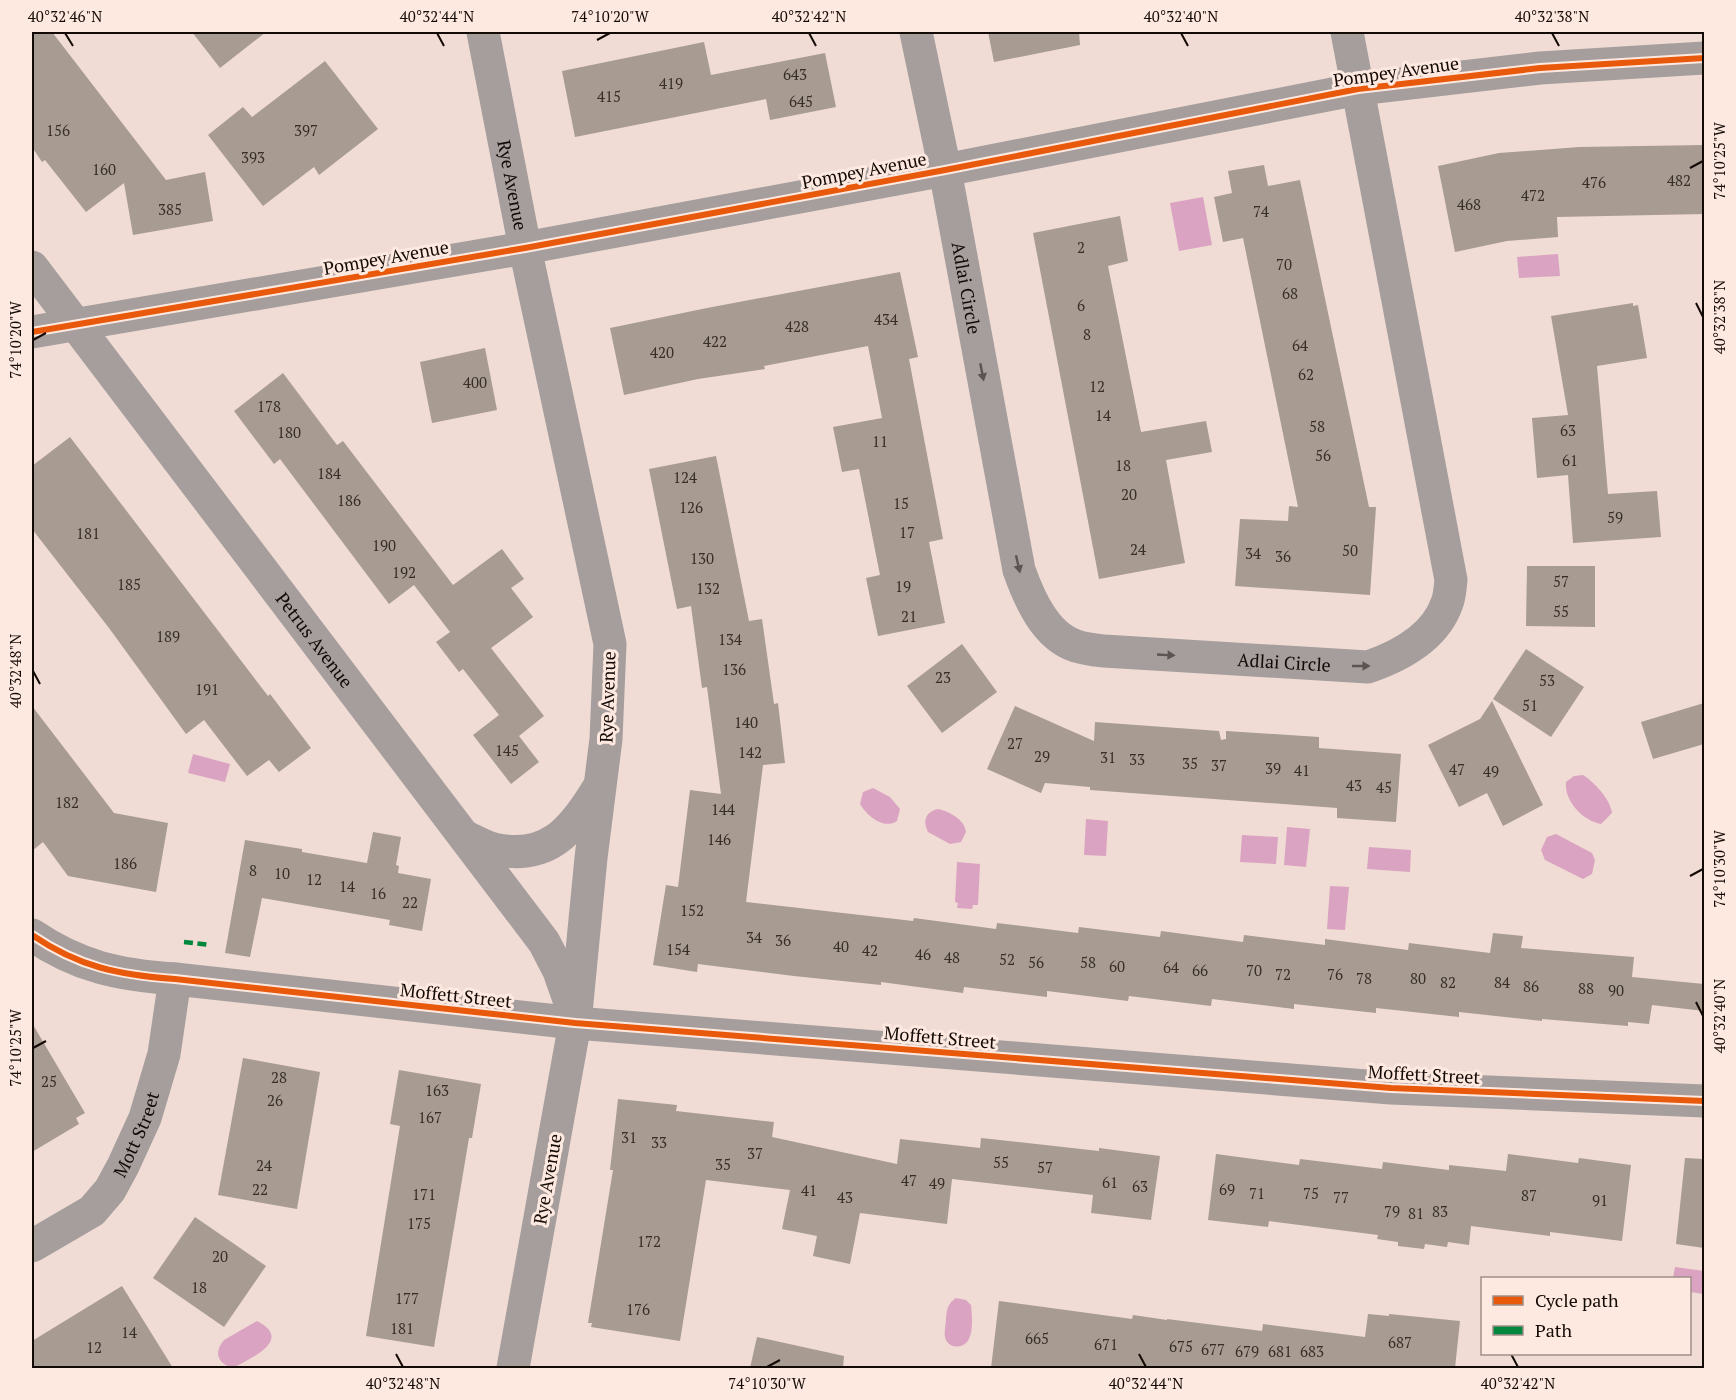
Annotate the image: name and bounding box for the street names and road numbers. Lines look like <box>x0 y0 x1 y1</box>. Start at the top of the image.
street label: Pompey Avenue <box>1332 50 1460 92</box>
street label: Rye Avenue <box>492 138 533 232</box>
street label: Pompey Avenue <box>800 146 928 194</box>
street label: Pompey Avenue <box>322 234 450 280</box>
street label: Adlai Circle <box>947 240 987 336</box>
street label: Petrus Avenue <box>271 587 359 693</box>
street label: Adlai Circle <box>1237 647 1331 677</box>
street label: Rye Avenue <box>593 651 621 743</box>
street label: Moffett Street <box>399 977 513 1013</box>
street label: Moffett Street <box>883 1020 997 1054</box>
street label: Moffett Street <box>1367 1059 1481 1089</box>
street label: Mott Street <box>107 1088 164 1181</box>
street label: Rye Avenue <box>527 1132 567 1226</box>

